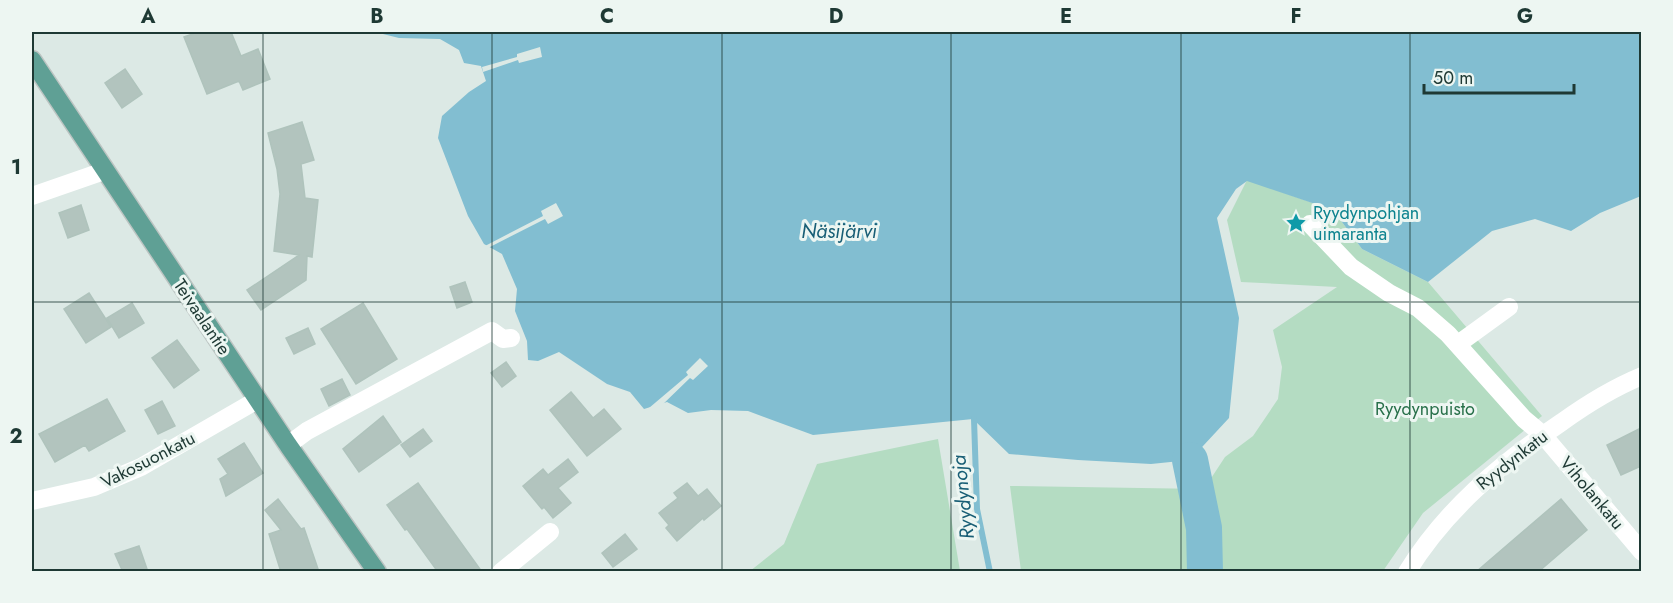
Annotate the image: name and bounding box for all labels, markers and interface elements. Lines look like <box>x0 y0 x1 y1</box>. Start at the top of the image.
text: A <box>140 2 156 31</box>
text: B <box>370 2 384 31</box>
text: C <box>600 2 614 31</box>
text: D <box>829 2 843 31</box>
text: E <box>1060 2 1072 31</box>
text: F <box>1290 2 1302 31</box>
text: G <box>1517 2 1533 31</box>
scale bar <box>1424 57 1574 95</box>
text: 50 m <box>1433 65 1473 91</box>
text: 1 <box>11 153 21 182</box>
place label: Ryydynpohjan uimaranta <box>1313 200 1419 247</box>
place icon: Ryydynpohjan uimaranta <box>1284 211 1308 235</box>
water label: Näsijärvi <box>801 217 878 246</box>
street label: Teivaalantie <box>167 274 237 360</box>
park label: Ryydynpuisto <box>1375 396 1475 422</box>
text: 2 <box>9 422 23 451</box>
street label: Ryydynkatu <box>1471 424 1553 496</box>
street label: Vakosuonkatu <box>96 425 200 495</box>
street label: Viholankatu <box>1554 451 1630 535</box>
water label: Ryydynoja <box>944 453 982 541</box>

